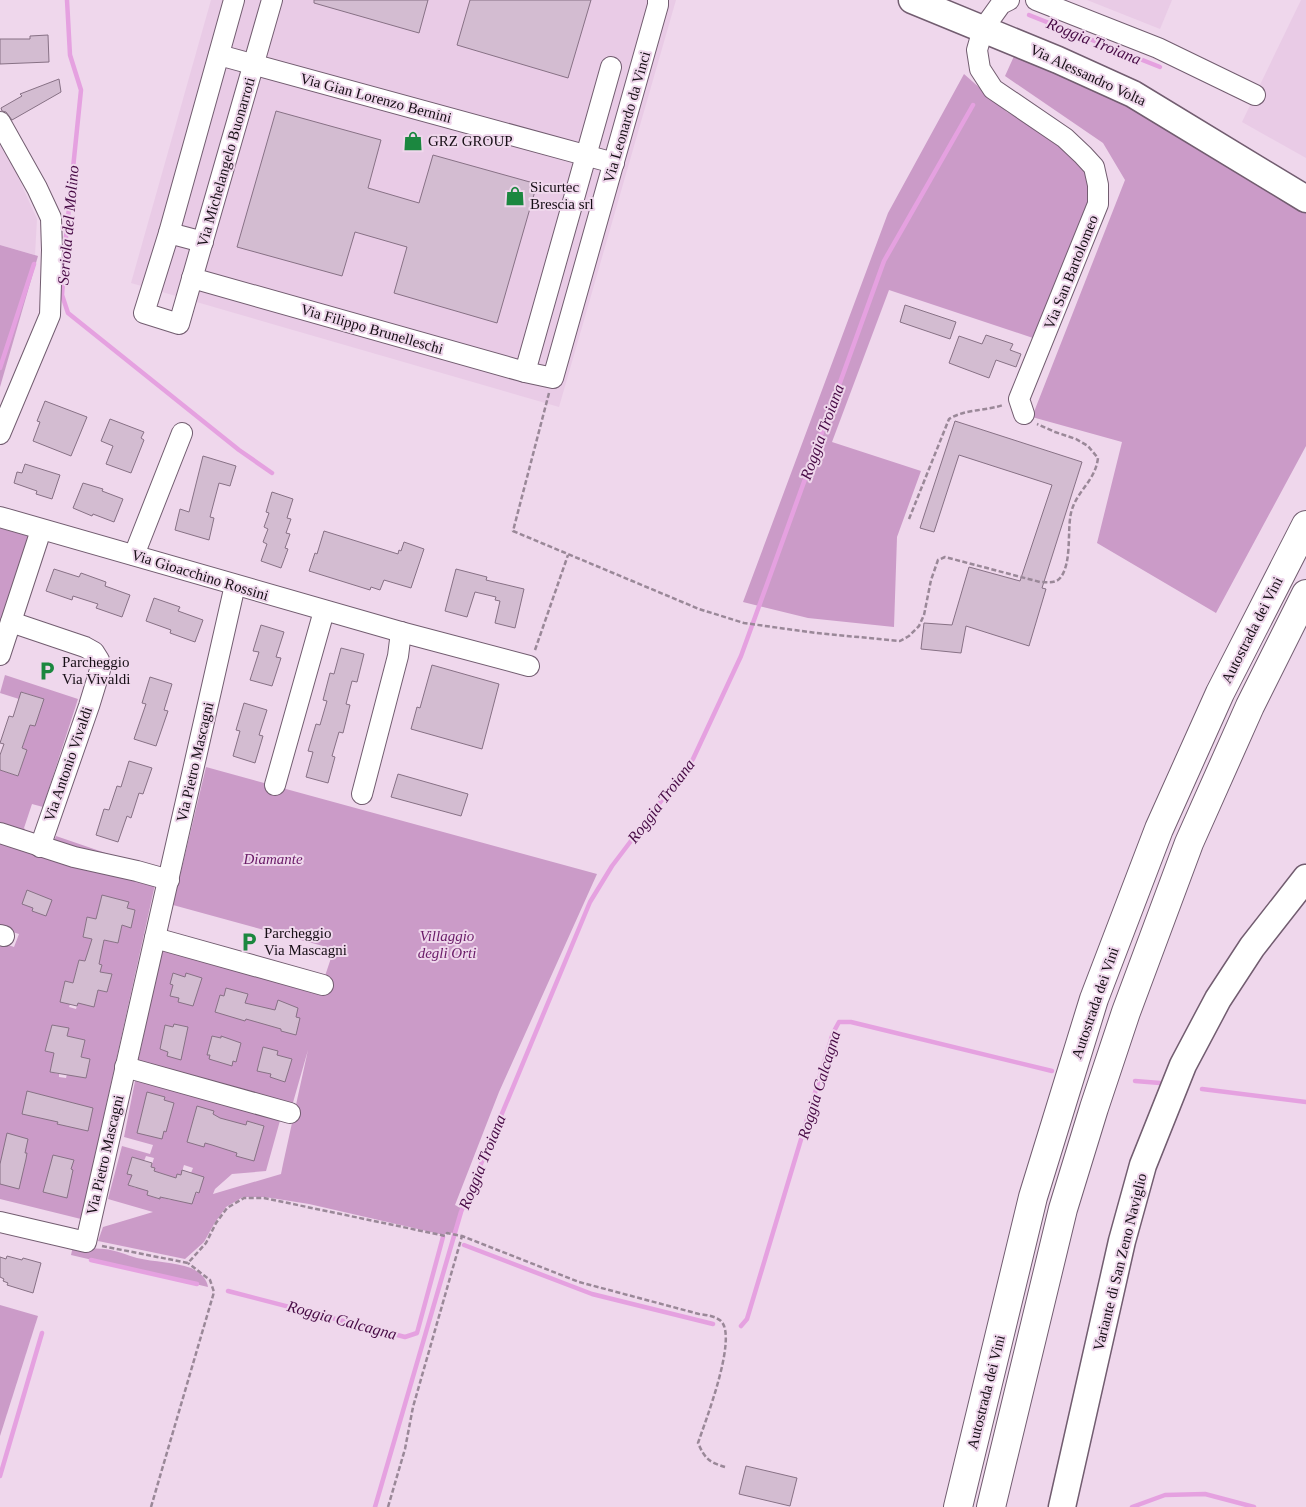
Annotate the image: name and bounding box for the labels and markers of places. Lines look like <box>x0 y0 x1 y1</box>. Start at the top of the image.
shop icon: GRZ GROUP <box>402 130 424 152</box>
place label: GRZ GROUP <box>428 133 513 149</box>
place label: Sicurtec Brescia srl <box>530 179 594 212</box>
shop icon: Sicurtec Brescia srl <box>504 185 526 207</box>
place label: Parcheggio Via Vivaldi <box>62 654 130 687</box>
parking icon: Parcheggio Via Vivaldi <box>36 660 58 682</box>
place label: Parcheggio Via Mascagni <box>264 925 347 958</box>
parking icon: Parcheggio Via Mascagni <box>238 931 260 953</box>

